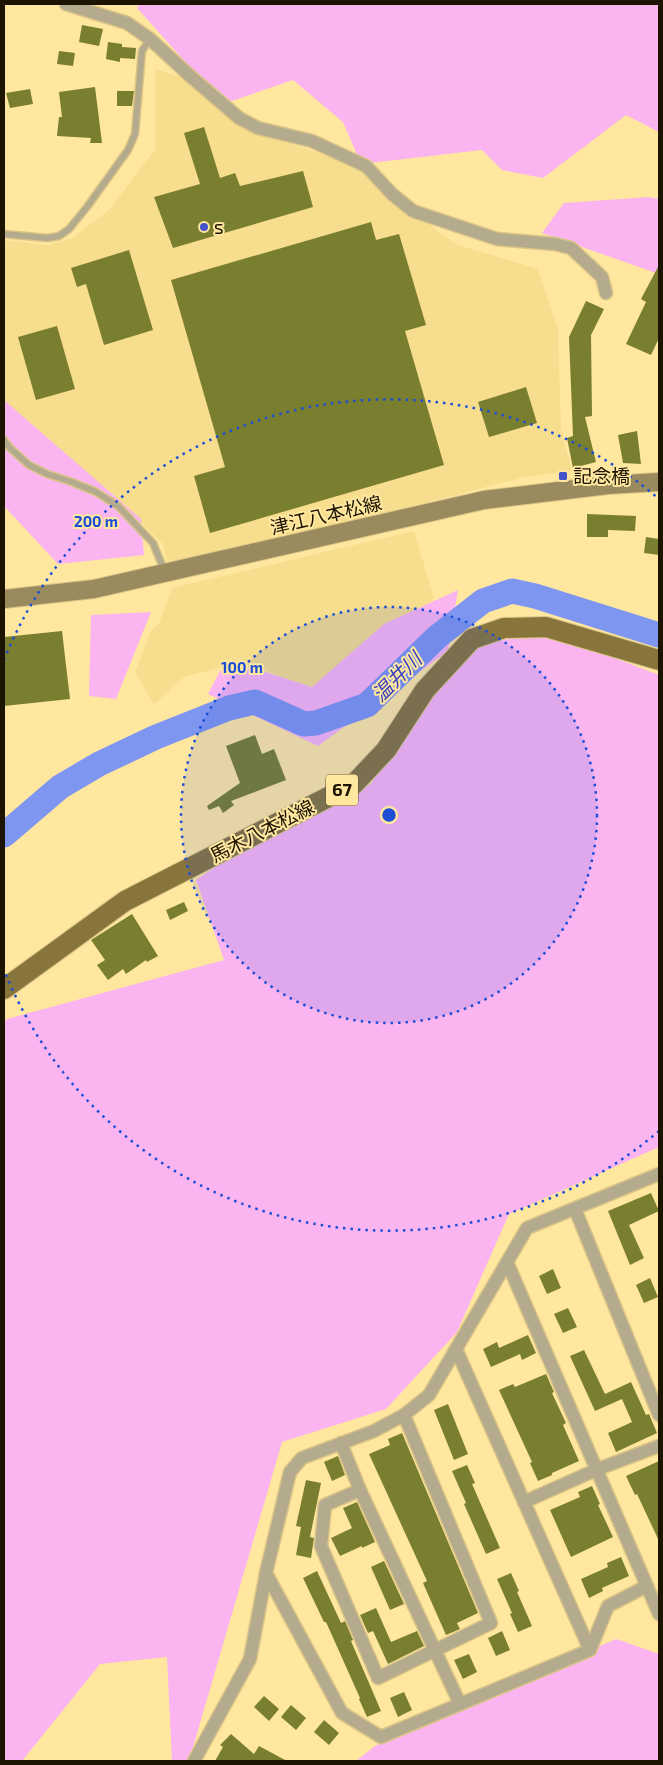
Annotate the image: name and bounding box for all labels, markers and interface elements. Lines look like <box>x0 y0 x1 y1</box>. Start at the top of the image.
place label: s <box>214 215 224 238</box>
marker: s <box>198 221 210 233</box>
place label: 記念橋 <box>573 464 630 487</box>
marker: 記念橋 <box>557 470 569 482</box>
street label: 津江八本松線 <box>268 490 384 539</box>
text: 200 m <box>74 512 118 530</box>
water label: 温井川 <box>367 645 427 706</box>
text: 100 m <box>221 658 263 676</box>
road number: 67 <box>326 774 358 806</box>
street label: 馬木八本松線 <box>206 794 318 867</box>
centre of rings <box>380 806 398 824</box>

